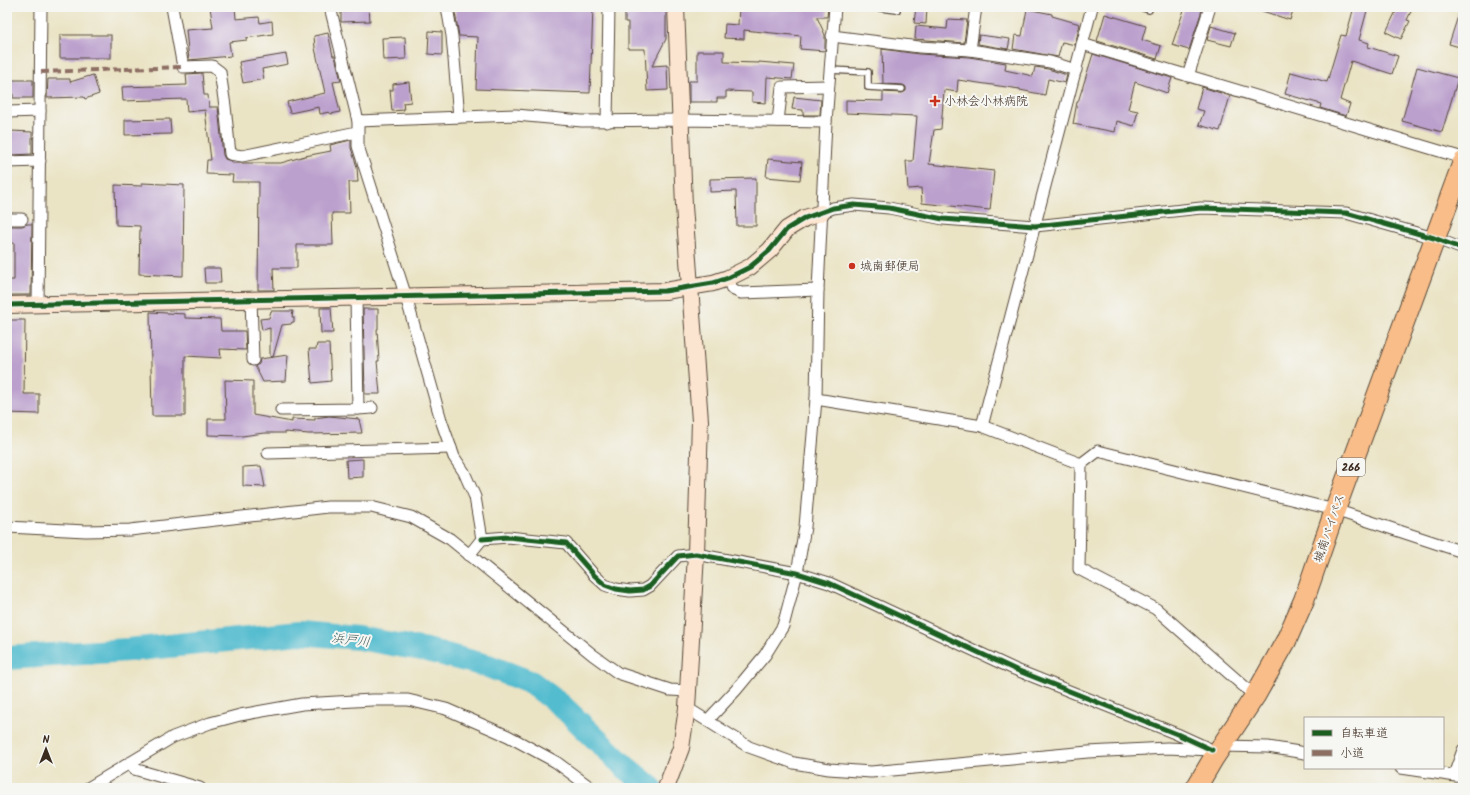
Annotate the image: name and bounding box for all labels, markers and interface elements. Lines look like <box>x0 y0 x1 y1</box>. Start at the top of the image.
place label: 小林会小林病院 <box>944 92 1028 111</box>
marker: 小林会小林病院 <box>929 95 941 107</box>
place label: 城南郵便局 <box>860 257 920 276</box>
marker: 城南郵便局 <box>847 261 857 271</box>
road number: 266 <box>1337 458 1365 476</box>
street label: 城南バイパス <box>1309 491 1350 565</box>
water label: 浜戸川 <box>330 628 371 653</box>
legend <box>1304 717 1444 769</box>
text: 自転車道 <box>1340 724 1388 743</box>
north arrow <box>26 729 66 769</box>
text: N <box>43 731 50 749</box>
text: 小道 <box>1340 744 1364 763</box>

